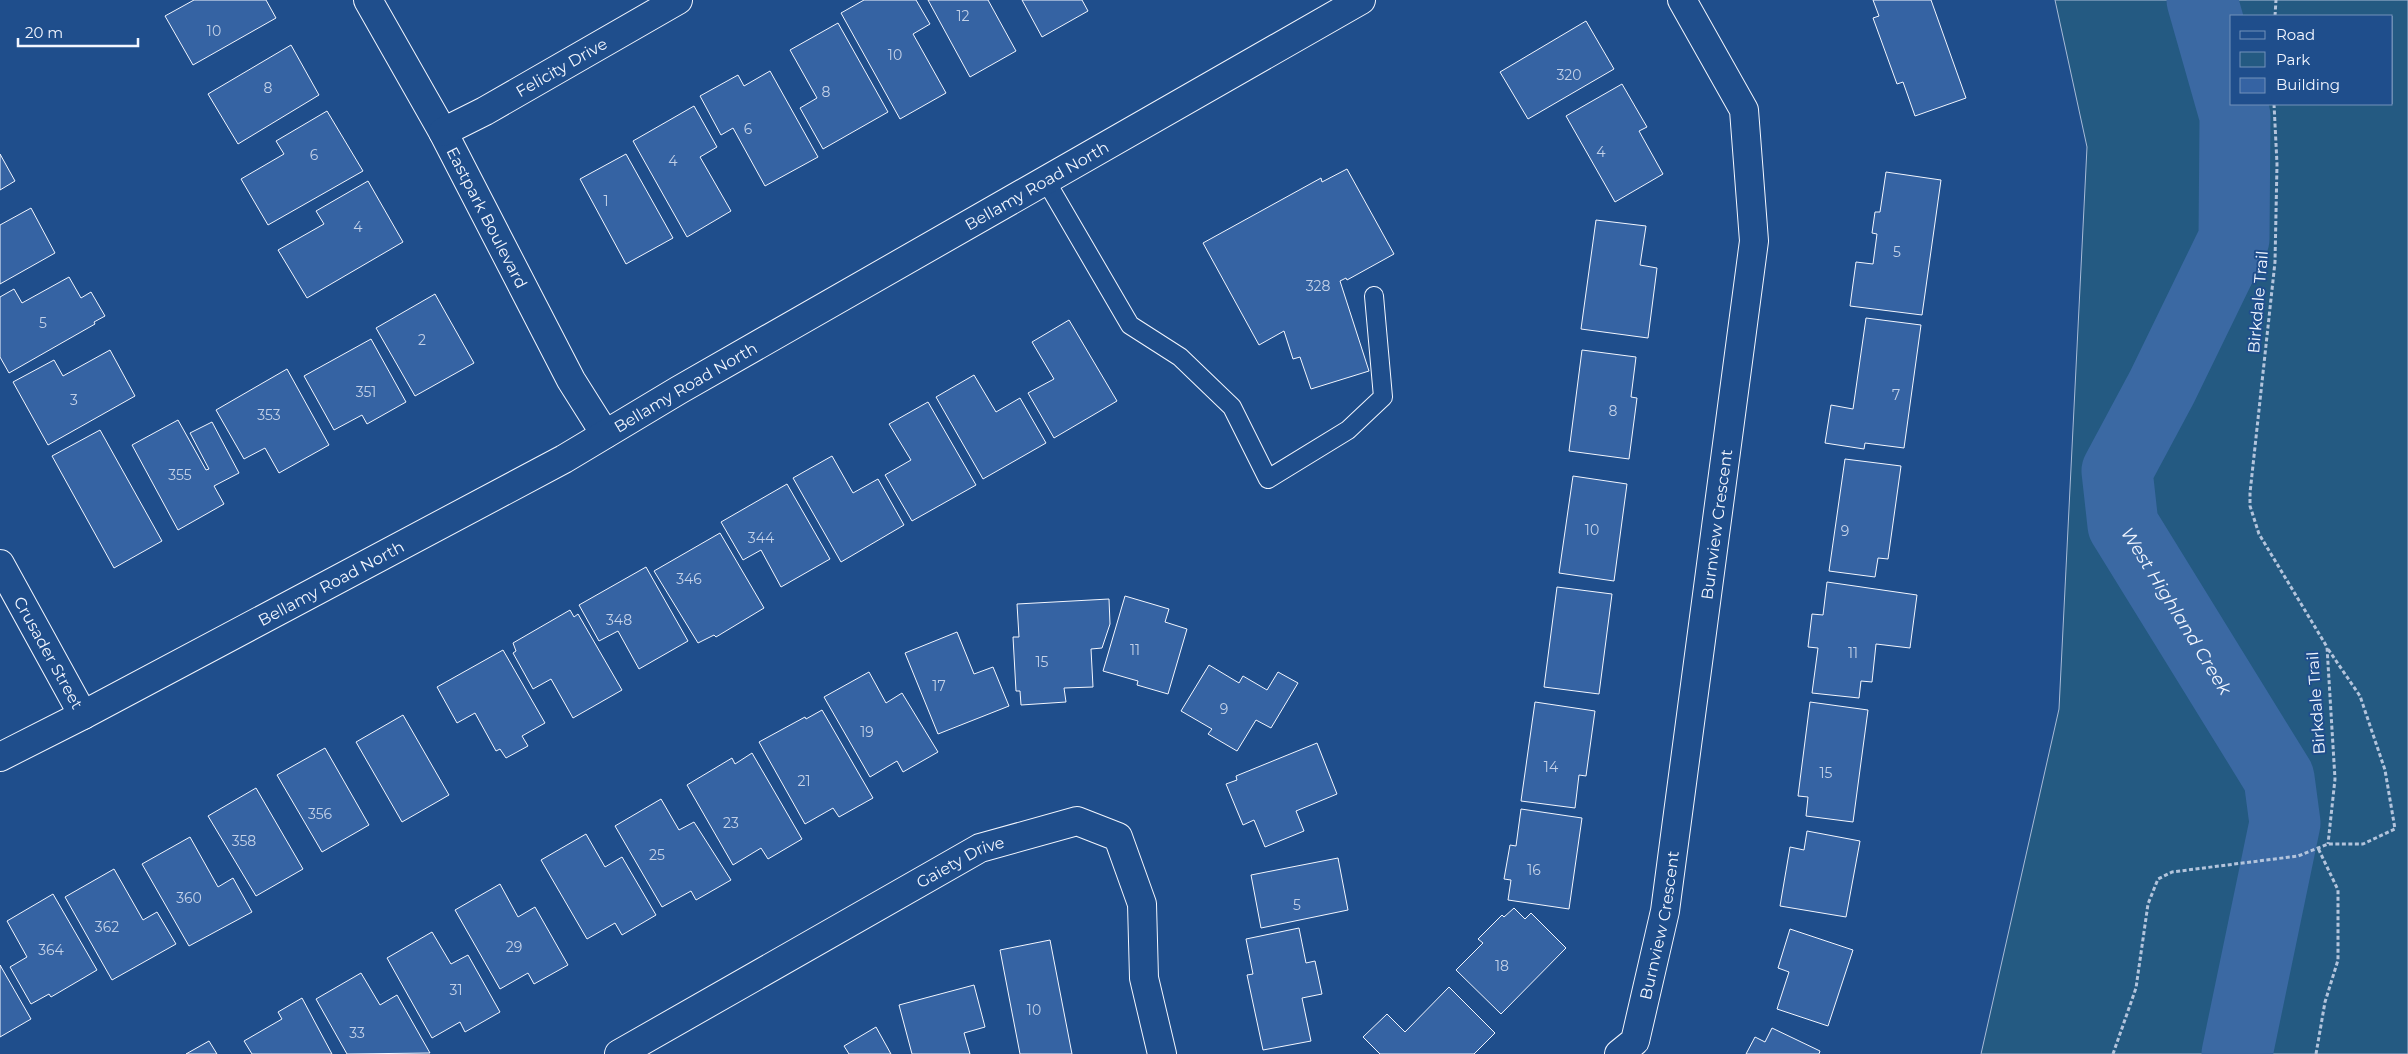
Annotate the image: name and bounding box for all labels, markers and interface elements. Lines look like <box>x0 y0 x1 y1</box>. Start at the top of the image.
house number: 12 <box>956 7 970 25</box>
scale bar <box>18 15 138 47</box>
legend <box>2230 15 2393 105</box>
house number: 10 <box>207 22 221 40</box>
text: 20 m <box>25 23 63 42</box>
text: Road <box>2276 25 2315 44</box>
street label: Felicity Drive <box>512 33 610 101</box>
house number: 10 <box>888 46 902 64</box>
text: Park <box>2276 50 2310 69</box>
house number: 320 <box>1556 66 1582 84</box>
text: Building <box>2276 75 2340 94</box>
house number: 8 <box>264 79 273 97</box>
house number: 8 <box>822 83 831 101</box>
house number: 6 <box>744 120 753 138</box>
street label: Bellamy Road North <box>961 137 1112 234</box>
house number: 4 <box>1596 143 1606 161</box>
street label: Eastpark Boulevard <box>443 144 531 291</box>
house number: 6 <box>310 146 319 164</box>
house number: 4 <box>668 152 678 170</box>
house number: 1 <box>603 192 609 210</box>
house number: 4 <box>353 218 363 236</box>
house number: 5 <box>1893 243 1901 261</box>
street label: Birkdale Trail <box>2244 250 2272 354</box>
house number: 328 <box>1306 277 1330 295</box>
house number: 5 <box>39 314 47 332</box>
house number: 2 <box>418 331 426 349</box>
street label: Bellamy Road North <box>610 338 760 436</box>
house number: 351 <box>356 383 376 401</box>
house number: 7 <box>1892 386 1900 404</box>
house number: 3 <box>70 391 78 409</box>
house number: 8 <box>1609 402 1618 420</box>
house number: 353 <box>257 406 281 424</box>
street label: Burnview Crescent <box>1697 448 1736 601</box>
house number: 355 <box>168 466 192 484</box>
house number: 10 <box>1585 521 1599 539</box>
house number: 9 <box>1841 522 1849 540</box>
water label: West Highland Creek <box>2116 523 2237 700</box>
house number: 344 <box>748 529 775 547</box>
street label: Bellamy Road North <box>255 536 407 630</box>
house number: 346 <box>676 570 702 588</box>
street label: Crusader Street <box>10 593 87 712</box>
house number: 348 <box>606 611 632 629</box>
house number: 11 <box>1130 641 1140 659</box>
house number: 11 <box>1848 644 1858 662</box>
street label: Birkdale Trail <box>2303 651 2329 755</box>
house number: 15 <box>1036 653 1049 671</box>
house number: 17 <box>932 677 946 695</box>
house number: 9 <box>1220 700 1228 718</box>
house number: 19 <box>860 723 874 741</box>
house number: 14 <box>1544 758 1559 776</box>
house number: 15 <box>1820 764 1833 782</box>
house number: 21 <box>797 772 811 790</box>
house number: 356 <box>308 805 333 823</box>
house number: 23 <box>723 814 739 832</box>
house number: 358 <box>232 832 256 850</box>
street label: Gaiety Drive <box>913 832 1006 892</box>
house number: 25 <box>649 846 665 864</box>
street label: Burnview Crescent <box>1635 849 1682 1002</box>
house number: 16 <box>1527 861 1541 879</box>
house number: 360 <box>176 889 202 907</box>
house number: 5 <box>1293 896 1301 914</box>
house number: 362 <box>95 918 119 936</box>
house number: 29 <box>506 938 522 956</box>
house number: 364 <box>38 941 65 959</box>
house number: 18 <box>1495 957 1509 975</box>
house number: 31 <box>450 981 462 999</box>
house number: 10 <box>1027 1001 1041 1019</box>
house number: 33 <box>349 1024 365 1042</box>

